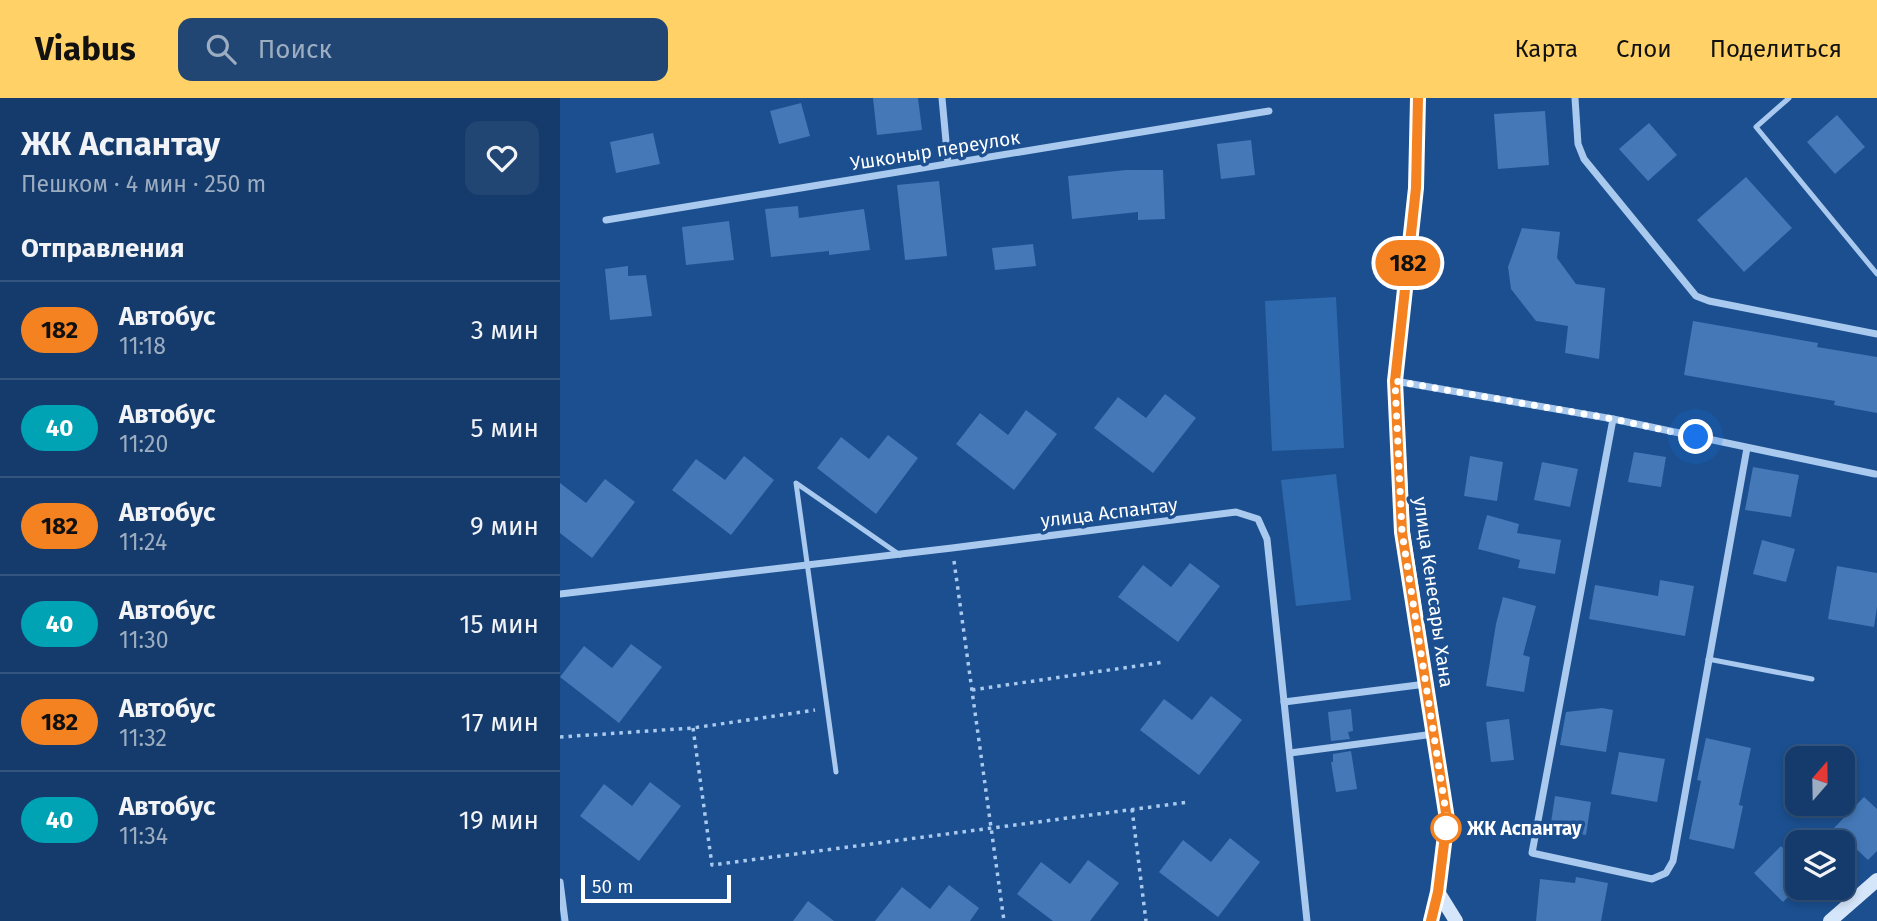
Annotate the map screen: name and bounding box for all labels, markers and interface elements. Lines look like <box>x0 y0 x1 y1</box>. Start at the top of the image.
search box <box>178 18 668 81</box>
text: Viabus <box>35 29 136 69</box>
icon: search <box>202 30 240 68</box>
text: Поиск <box>258 34 332 65</box>
text: Карта <box>1514 35 1578 63</box>
text: Слои <box>1616 35 1672 63</box>
text: Поделиться <box>1710 35 1842 63</box>
button: heart <box>465 121 539 195</box>
text: ЖК Аспантау <box>21 124 220 164</box>
street label: Ушконыр переулок <box>849 126 1022 175</box>
text: Пешком · 4 мин · 250 m <box>21 170 266 198</box>
text: Отправления <box>21 233 184 264</box>
line badge: 182 <box>1368 240 1448 286</box>
text: 182 <box>1389 249 1427 277</box>
text: Автобус <box>119 301 216 332</box>
text: 3 мин <box>471 315 539 346</box>
text: 182 <box>41 316 78 344</box>
text: 11:18 <box>119 332 166 360</box>
text: Автобус <box>119 399 216 430</box>
text: 5 мин <box>471 413 539 444</box>
text: 40 <box>46 414 73 442</box>
your location <box>1678 419 1713 454</box>
text: 11:20 <box>119 430 168 458</box>
street label: улица Аспантау <box>1039 493 1180 532</box>
street label: улица Кенесары Хана <box>1409 495 1458 689</box>
text: Автобус <box>119 497 216 528</box>
text: 9 мин <box>470 511 539 542</box>
text: 182 <box>41 512 78 540</box>
text: 11:24 <box>119 528 167 556</box>
text: Автобус <box>119 595 216 626</box>
text: 15 мин <box>459 609 539 640</box>
text: 40 <box>46 610 73 638</box>
text: 11:30 <box>119 626 169 654</box>
text: Автобус <box>119 693 216 724</box>
text: 17 мин <box>461 707 539 738</box>
text: 182 <box>41 708 78 736</box>
text: 11:32 <box>119 724 167 752</box>
north arrow <box>1785 746 1855 816</box>
map controls <box>1785 746 1855 900</box>
text: Автобус <box>119 791 216 822</box>
text: 19 мин <box>459 805 539 836</box>
text: 40 <box>46 806 73 834</box>
marker: ЖК Аспантау <box>1431 813 1461 843</box>
place label: ЖК Аспантау <box>1466 817 1582 840</box>
text: 11:34 <box>119 822 168 850</box>
button: layers <box>1785 830 1855 900</box>
scale bar <box>581 872 732 904</box>
text: 50 m <box>592 875 633 898</box>

